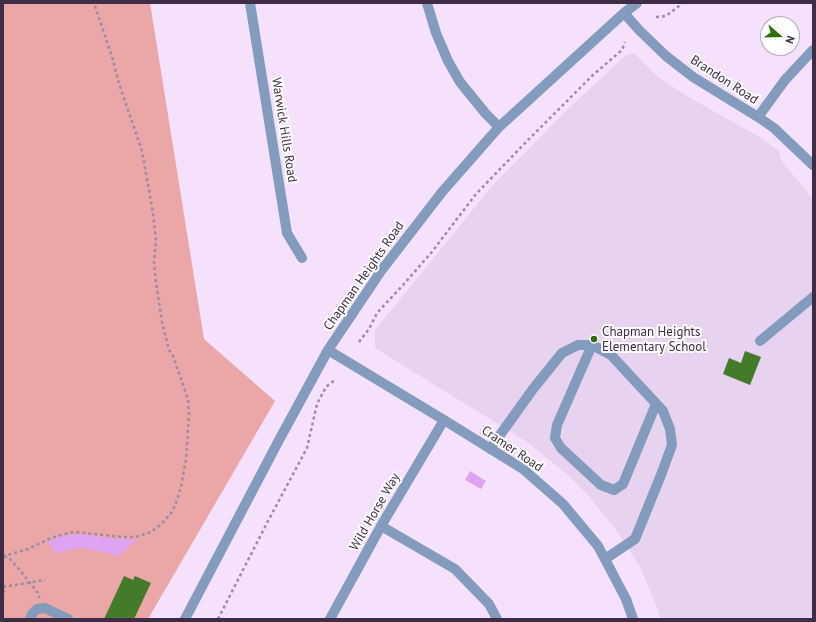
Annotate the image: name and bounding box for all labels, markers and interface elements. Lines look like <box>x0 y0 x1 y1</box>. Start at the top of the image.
north arrow <box>760 16 800 56</box>
text: N <box>783 34 798 46</box>
street label: Brandon Road <box>687 52 761 108</box>
street label: Warwick Hills Road <box>268 76 300 184</box>
street label: Chapman Heights Road <box>321 219 407 333</box>
place label: Chapman Heights Elementary School <box>602 324 706 355</box>
marker: Chapman Heights Elementary School <box>589 334 599 344</box>
street label: Cramer Road <box>478 423 546 475</box>
street label: Wild Horse Way <box>347 470 403 554</box>

